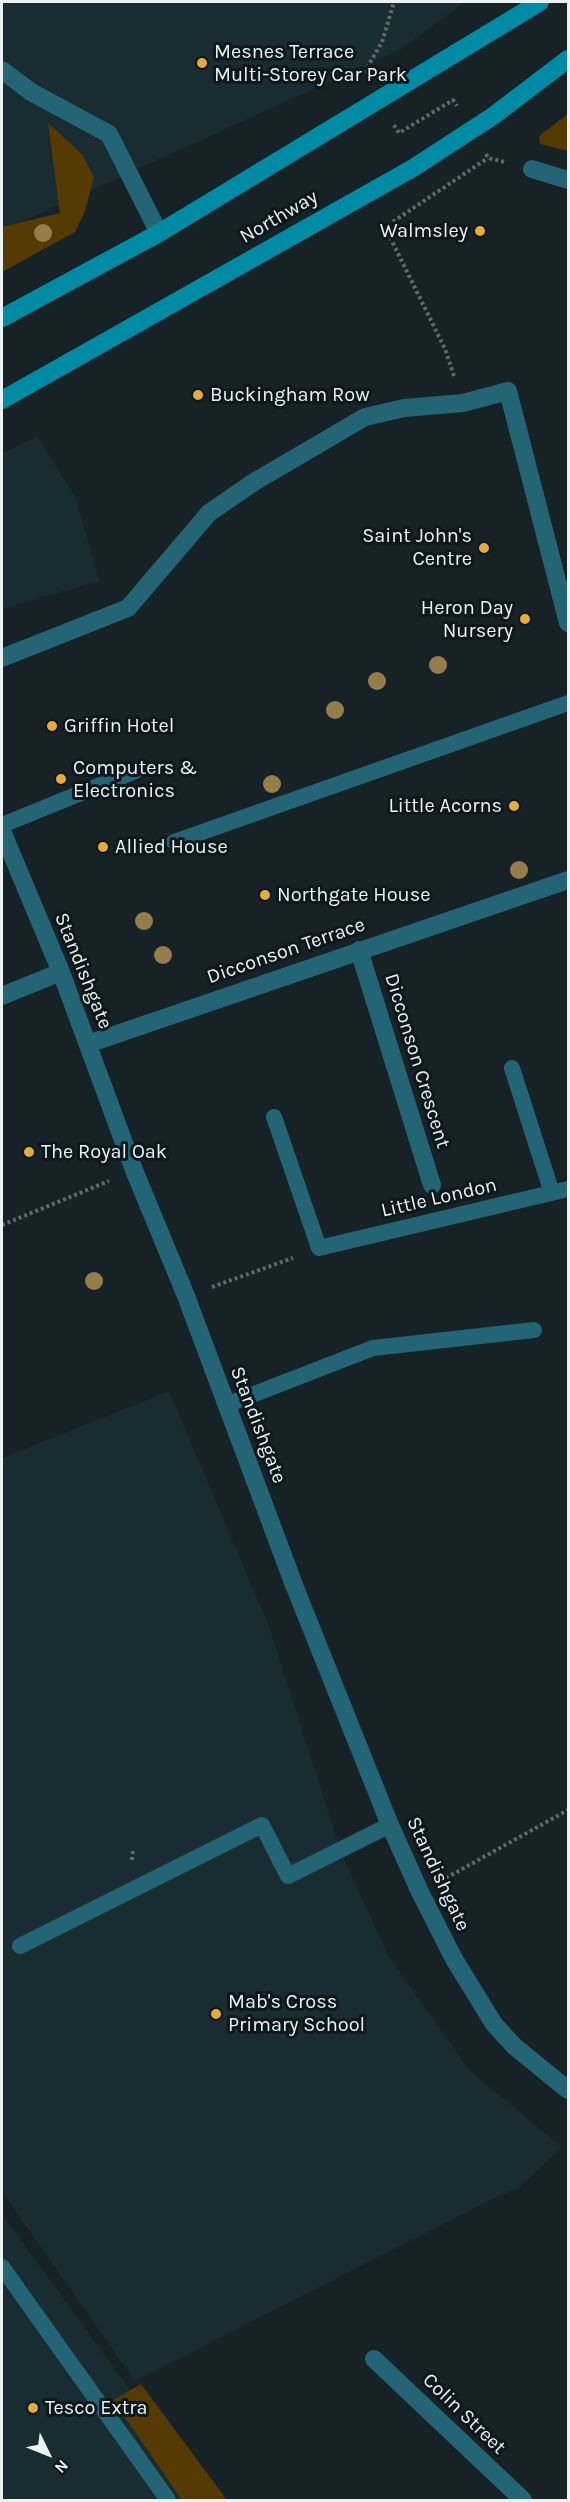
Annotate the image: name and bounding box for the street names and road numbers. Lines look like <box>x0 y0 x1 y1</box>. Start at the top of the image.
street label: Northway <box>236 185 322 249</box>
street label: Standishgate <box>49 909 117 1033</box>
street label: Dicconson Terrace <box>204 913 368 989</box>
street label: Dicconson Crescent <box>379 971 455 1151</box>
street label: Little London <box>379 1173 499 1223</box>
street label: Standishgate <box>225 1363 291 1487</box>
street label: Standishgate <box>401 1813 475 1935</box>
street label: Colin Street <box>417 2368 511 2460</box>

